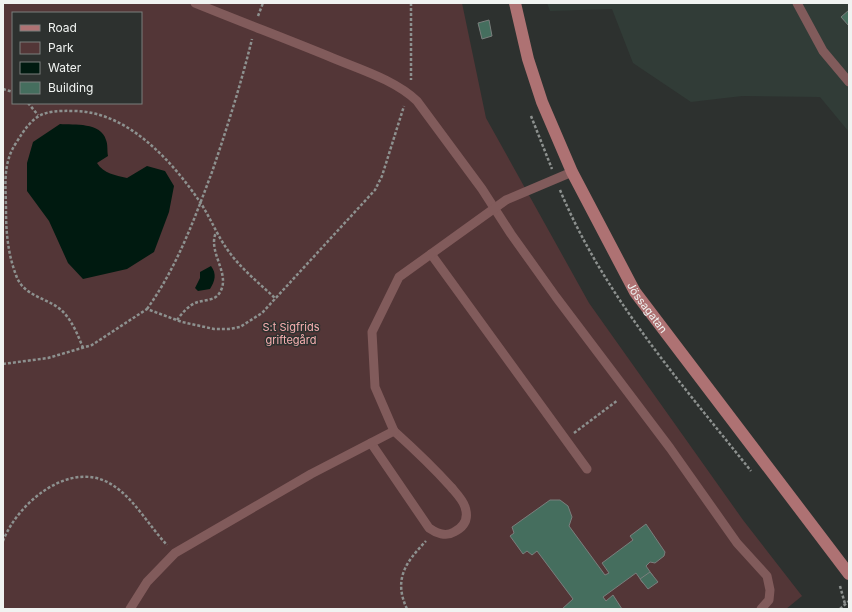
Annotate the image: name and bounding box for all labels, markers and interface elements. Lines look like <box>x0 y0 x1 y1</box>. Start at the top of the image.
legend <box>12 12 142 104</box>
text: Road <box>48 20 77 35</box>
text: Park <box>48 40 74 55</box>
text: Water <box>48 60 82 75</box>
text: Building <box>48 80 93 95</box>
street label: Jössagatan <box>624 280 671 336</box>
park label: S:t Sigfrids griftegård <box>263 320 320 347</box>

